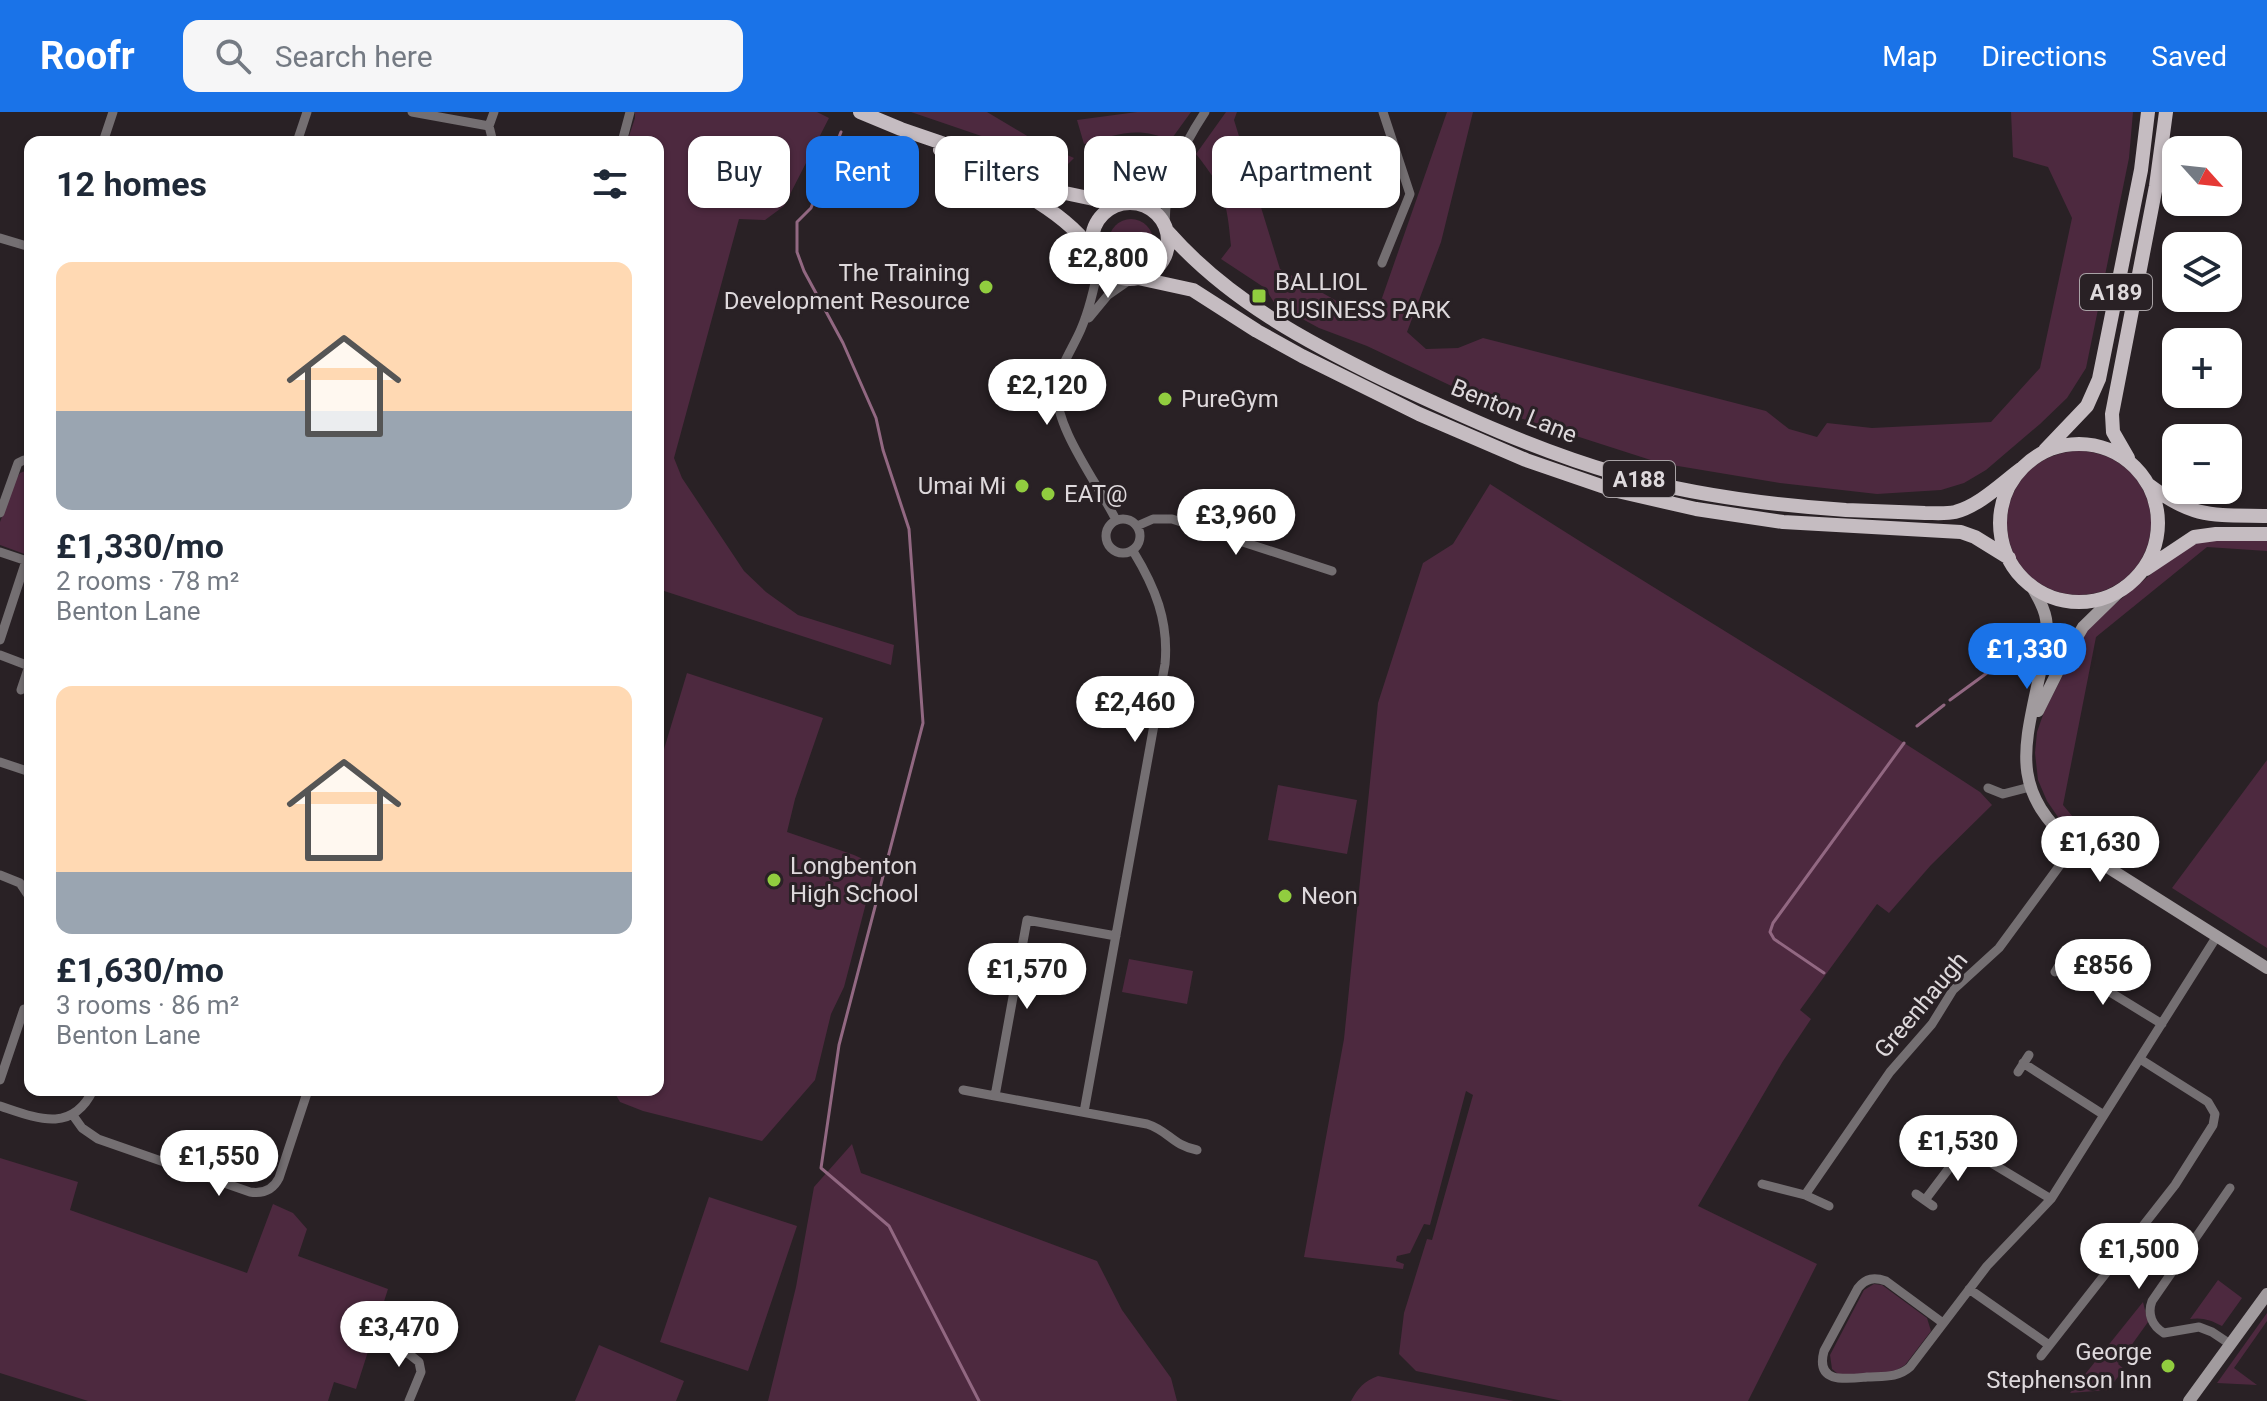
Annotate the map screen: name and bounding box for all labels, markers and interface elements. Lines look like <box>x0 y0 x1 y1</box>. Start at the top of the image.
search box <box>183 20 743 92</box>
text: Roofr <box>40 34 135 78</box>
icon: search <box>211 34 255 78</box>
text: Search here <box>275 39 433 74</box>
text: Map <box>1882 40 1938 73</box>
text: Directions <box>1982 40 2107 73</box>
text: Saved <box>2151 40 2227 73</box>
chip: Buy <box>688 136 790 208</box>
chip: Rent <box>806 136 919 208</box>
chip: Filters <box>935 136 1068 208</box>
chip: New <box>1084 136 1196 208</box>
chip: Apartment <box>1212 136 1400 208</box>
north arrow <box>2162 136 2242 216</box>
map controls <box>2162 136 2242 504</box>
icon: filters <box>588 162 632 206</box>
text: 12 homes <box>56 164 207 204</box>
pin: £2,800 <box>1043 232 1173 300</box>
button: layers <box>2162 232 2242 312</box>
text: £2,800 <box>1067 243 1149 273</box>
place label: The Training Development Resource <box>724 259 970 315</box>
place label: BALLIOL BUSINESS PARK <box>1275 268 1451 324</box>
road number: A189 <box>2080 274 2152 310</box>
marker: The Training Development Resource <box>977 278 995 296</box>
marker: BALLIOL BUSINESS PARK <box>1250 287 1268 305</box>
icon: home <box>272 314 416 458</box>
button: + <box>2162 328 2242 408</box>
pin: £2,120 <box>982 359 1112 427</box>
text: £2,120 <box>1006 370 1088 400</box>
street label: Benton Lane <box>1447 373 1581 449</box>
place label: PureGym <box>1181 385 1279 413</box>
marker: PureGym <box>1156 390 1174 408</box>
button: − <box>2162 424 2242 504</box>
road number: A188 <box>1603 461 1675 497</box>
place label: Umai Mi <box>918 472 1006 500</box>
marker: Umai Mi <box>1013 477 1031 495</box>
place label: EAT@ <box>1064 480 1128 508</box>
marker: EAT@ <box>1039 485 1057 503</box>
pin: £3,960 <box>1171 489 1301 557</box>
text: £3,960 <box>1195 500 1277 530</box>
text: £1,330/mo <box>56 526 224 566</box>
text: 2 rooms · 78 m² <box>56 566 239 596</box>
text: Benton Lane <box>56 596 201 626</box>
pin: £1,330 <box>1962 623 2092 691</box>
text: £1,330 <box>1986 634 2068 664</box>
pin: £2,460 <box>1070 676 1200 744</box>
text: £2,460 <box>1094 687 1176 717</box>
icon: home <box>272 738 416 882</box>
pin: £1,630 <box>2035 816 2165 884</box>
text: £1,630 <box>2059 827 2141 857</box>
place label: Longbenton High School <box>790 852 919 908</box>
marker: Longbenton High School <box>765 871 783 889</box>
place label: Neon <box>1301 882 1358 910</box>
marker: Neon <box>1276 887 1294 905</box>
pin: £856 <box>2056 939 2150 1007</box>
pin: £1,570 <box>962 943 1092 1011</box>
street label: Greenhaugh <box>1869 947 1973 1063</box>
text: £1,630/mo <box>56 950 224 990</box>
text: £856 <box>2073 950 2133 980</box>
text: £1,570 <box>986 954 1068 984</box>
text: 3 rooms · 86 m² <box>56 990 239 1020</box>
text: Benton Lane <box>56 1020 201 1050</box>
pin: £1,530 <box>1893 1115 2023 1183</box>
text: £1,530 <box>1917 1126 1999 1156</box>
pin: £1,550 <box>154 1130 284 1198</box>
text: £1,550 <box>178 1141 260 1171</box>
pin: £1,500 <box>2074 1223 2204 1291</box>
text: £1,500 <box>2098 1234 2180 1264</box>
pin: £3,470 <box>334 1301 464 1369</box>
text: £3,470 <box>358 1312 440 1342</box>
place label: George Stephenson Inn <box>1986 1338 2152 1394</box>
marker: George Stephenson Inn <box>2159 1357 2177 1375</box>

